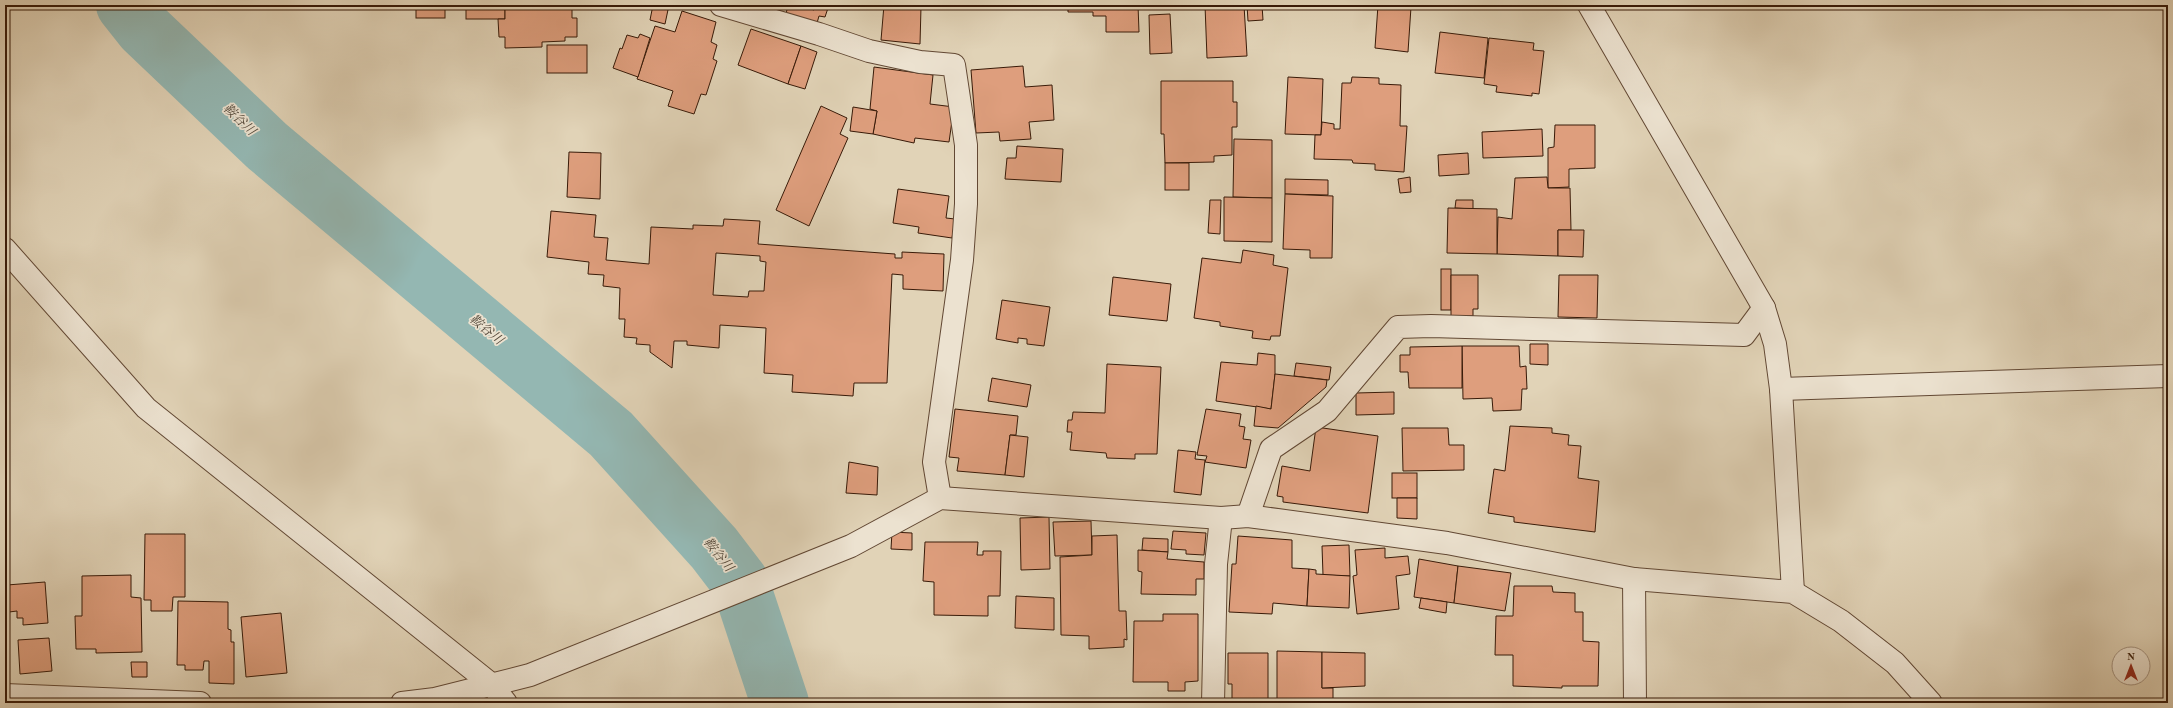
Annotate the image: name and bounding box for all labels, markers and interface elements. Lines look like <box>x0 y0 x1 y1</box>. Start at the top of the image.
water label: 鞍谷川 <box>220 101 260 140</box>
water label: 鞍谷川 <box>467 312 507 349</box>
water label: 鞍谷川 <box>701 535 737 576</box>
north arrow <box>2111 646 2151 686</box>
text: N <box>2127 652 2136 663</box>

